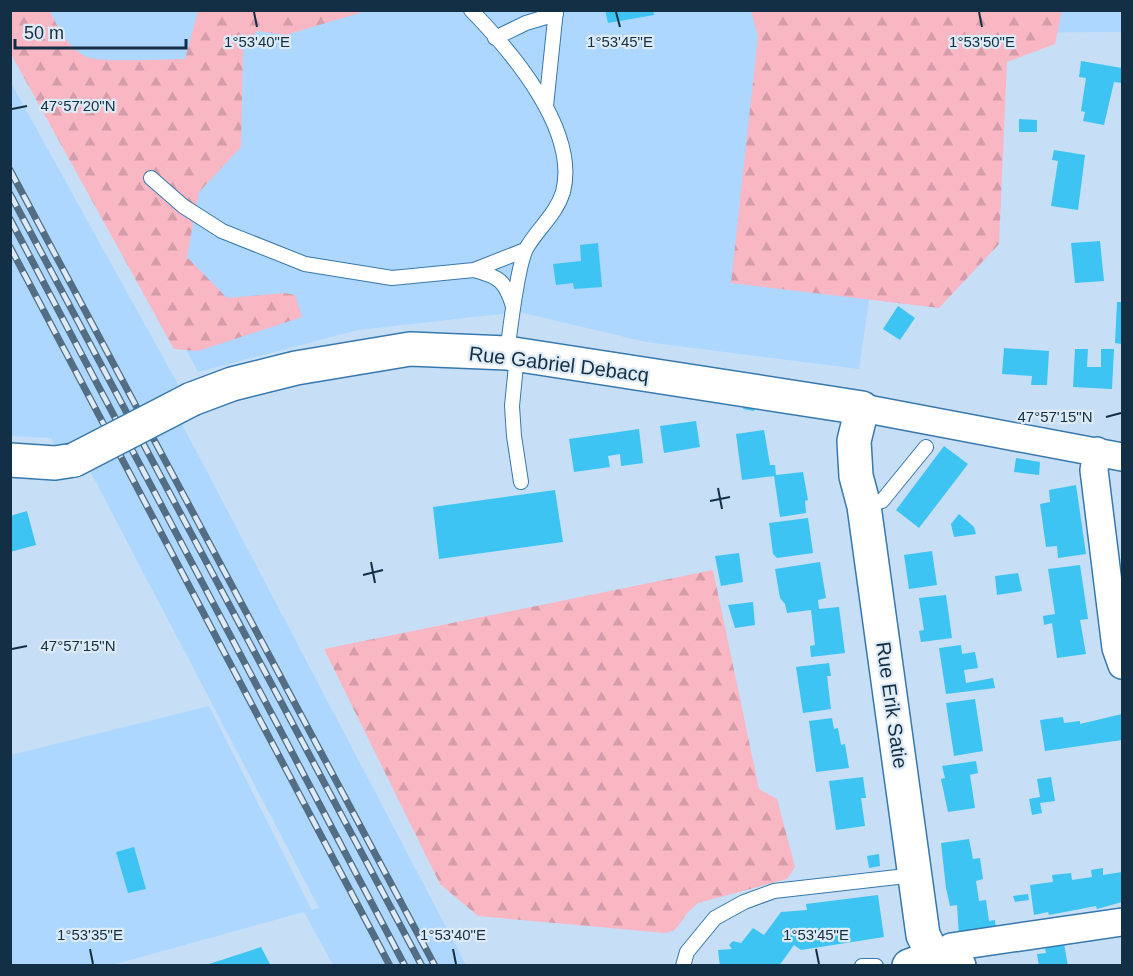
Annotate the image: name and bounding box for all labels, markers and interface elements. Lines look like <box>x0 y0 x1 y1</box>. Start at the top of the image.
scale bar <box>15 12 186 50</box>
text: 50 m <box>24 23 64 43</box>
text: 1°53'40"E <box>224 33 290 50</box>
text: 1°53'45"E <box>587 33 653 50</box>
text: 1°53'50"E <box>949 33 1015 50</box>
text: 47°57'20"N <box>40 97 116 114</box>
street label: Rue Gabriel Debacq <box>468 342 650 386</box>
text: 47°57'15"N <box>1017 408 1093 425</box>
text: 47°57'15"N <box>40 637 116 654</box>
street label: Rue Erik Satie <box>872 640 912 770</box>
text: 1°53'35"E <box>57 926 123 943</box>
text: 1°53'40"E <box>420 926 486 943</box>
text: 1°53'45"E <box>783 926 849 943</box>

